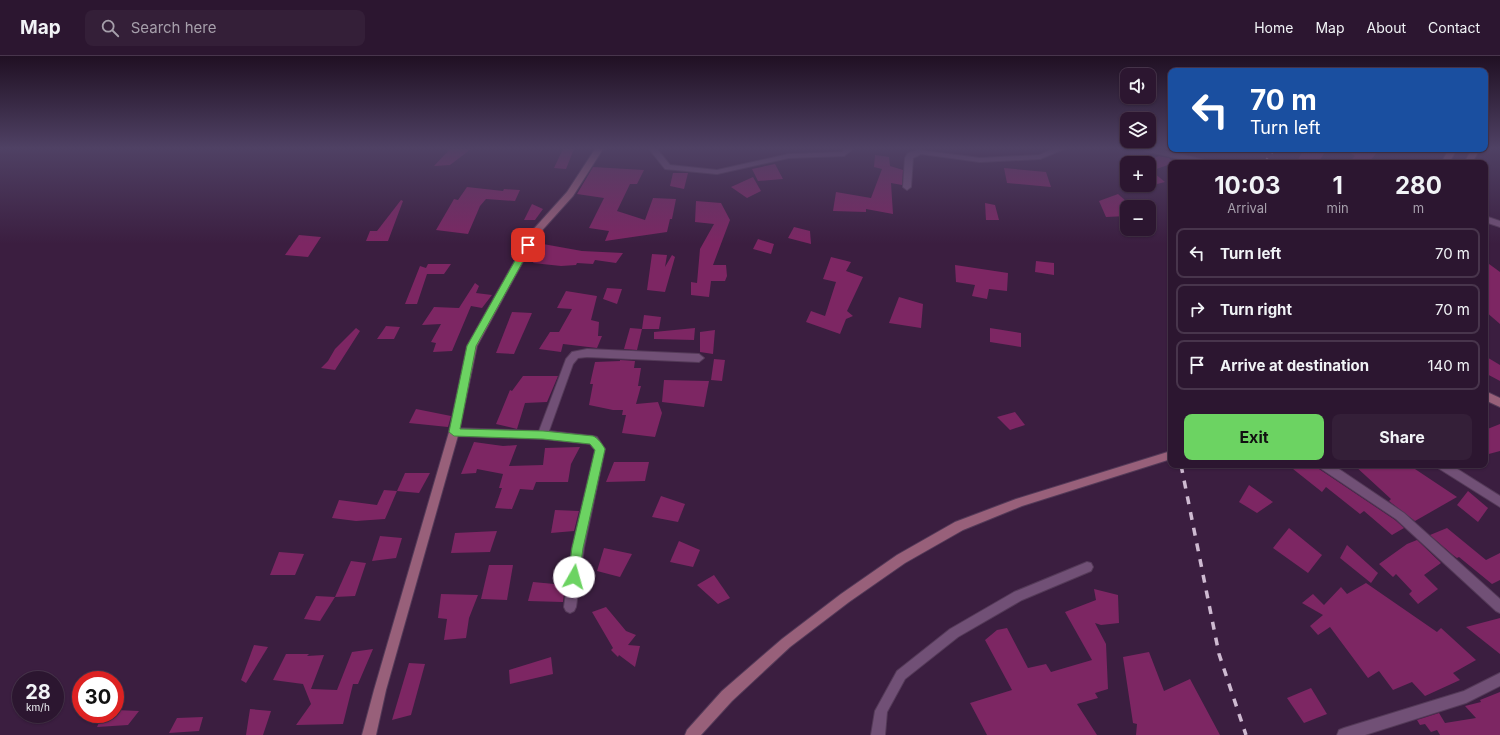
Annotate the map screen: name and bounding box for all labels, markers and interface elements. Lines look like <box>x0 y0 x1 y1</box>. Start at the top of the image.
search box <box>85 10 365 46</box>
text: Map <box>20 16 61 39</box>
icon: search <box>99 17 121 39</box>
text: Search here <box>131 18 216 37</box>
text: Home <box>1254 19 1293 36</box>
text: Map <box>1315 19 1345 36</box>
text: About <box>1367 19 1406 36</box>
text: Contact <box>1428 19 1480 36</box>
map controls <box>1120 68 1156 236</box>
button: sound <box>1120 68 1156 104</box>
text: 70 m <box>1250 83 1317 117</box>
icon: left <box>1184 84 1236 136</box>
button: layers <box>1120 112 1156 148</box>
text: Turn left <box>1250 117 1320 138</box>
button: + <box>1120 156 1156 192</box>
text: 10:03 <box>1214 171 1280 200</box>
text: 1 <box>1332 171 1343 200</box>
text: 280 <box>1395 171 1442 200</box>
button: − <box>1120 200 1156 236</box>
text: Arrival <box>1227 200 1267 216</box>
text: min <box>1327 200 1349 216</box>
text: m <box>1413 200 1424 216</box>
pin <box>511 228 545 262</box>
icon: arrive <box>517 234 539 256</box>
icon: left <box>1186 242 1208 264</box>
text: Turn left <box>1220 244 1281 263</box>
text: 70 m <box>1435 244 1470 263</box>
icon: right <box>1186 298 1208 320</box>
text: Turn right <box>1220 300 1292 319</box>
text: 70 m <box>1435 300 1470 319</box>
icon: arrive <box>1186 354 1208 376</box>
text: Arrive at destination <box>1220 356 1369 375</box>
text: 140 m <box>1427 356 1470 375</box>
button: Exit <box>1184 414 1324 460</box>
button: Share <box>1332 414 1472 460</box>
position arrow <box>553 556 595 598</box>
speed limit sign: 30 <box>72 671 124 723</box>
text: 28 <box>25 680 51 704</box>
text: km/h <box>26 701 50 713</box>

